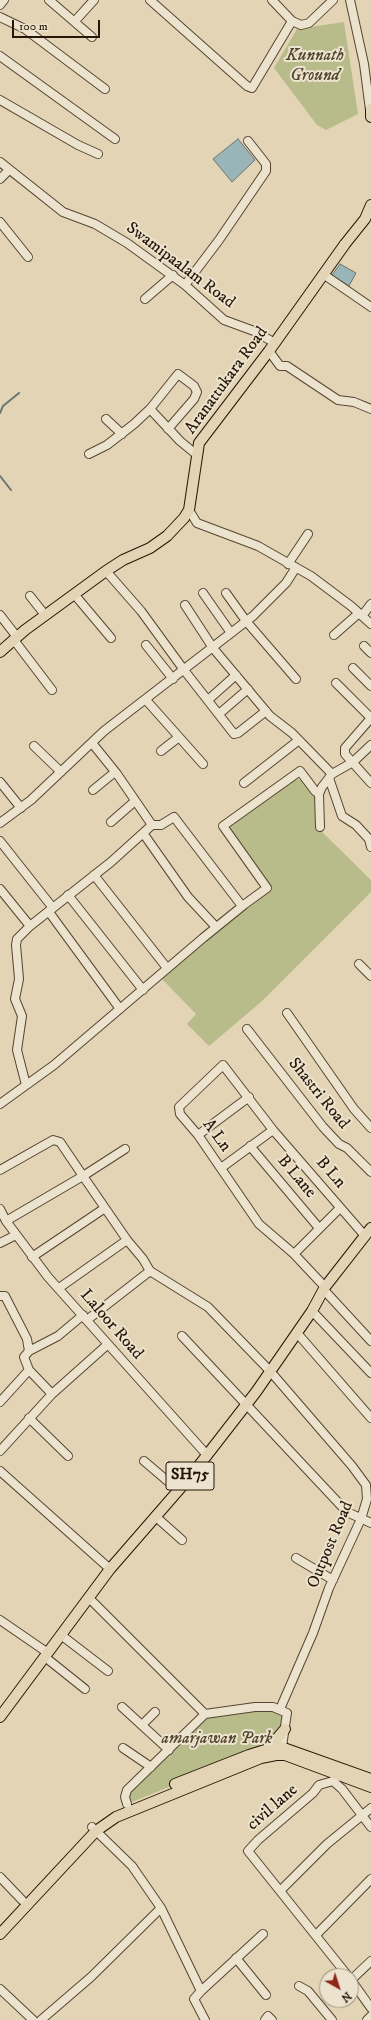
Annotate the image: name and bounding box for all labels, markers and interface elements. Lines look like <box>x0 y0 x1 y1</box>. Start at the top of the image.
scale bar <box>14 12 102 38</box>
text: 100 m <box>19 19 48 34</box>
park label: Kunnath Ground <box>286 46 344 86</box>
street label: Swamipaalam Road <box>122 218 238 314</box>
street label: Aranattukara Road <box>181 323 273 439</box>
street label: Shastri Road <box>283 1054 353 1134</box>
street label: A Ln <box>197 1116 235 1156</box>
street label: B Lane <box>272 1151 320 1203</box>
street label: B Ln <box>311 1153 349 1193</box>
street label: Laloor Road <box>75 1286 147 1364</box>
road number: SH75 <box>166 1462 214 1490</box>
street label: Outpost Road <box>304 1498 358 1592</box>
park label: amarjawan Park <box>162 1729 272 1749</box>
street label: civil lane <box>243 1780 303 1836</box>
north arrow <box>319 1968 359 2008</box>
text: N <box>338 1988 354 2005</box>

